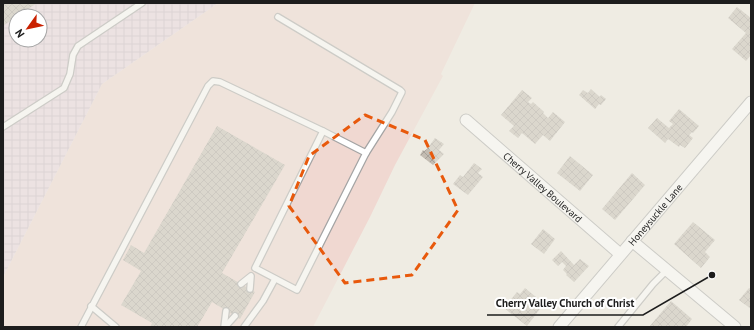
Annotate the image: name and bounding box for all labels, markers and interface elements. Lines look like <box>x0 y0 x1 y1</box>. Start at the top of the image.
north arrow <box>8 8 48 48</box>
text: N <box>12 27 27 40</box>
street label: Cherry Valley Boulevard <box>501 149 585 225</box>
street label: Honeysuckle Lane <box>625 181 685 248</box>
callout: Cherry Valley Church of Christ <box>487 292 643 315</box>
text: Cherry Valley Church of Christ <box>496 296 634 310</box>

